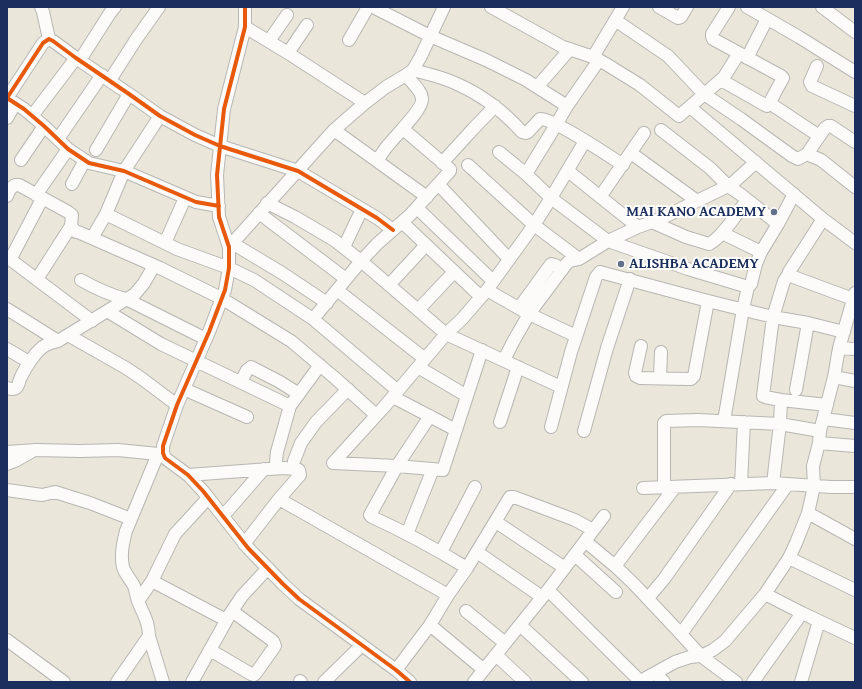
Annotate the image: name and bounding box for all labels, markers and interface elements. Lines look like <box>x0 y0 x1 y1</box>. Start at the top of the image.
place label: MAI KANO ACADEMY <box>626 203 766 221</box>
marker: MAI KANO ACADEMY <box>769 207 779 217</box>
place label: ALISHBA ACADEMY <box>629 255 759 273</box>
marker: ALISHBA ACADEMY <box>616 259 626 269</box>

